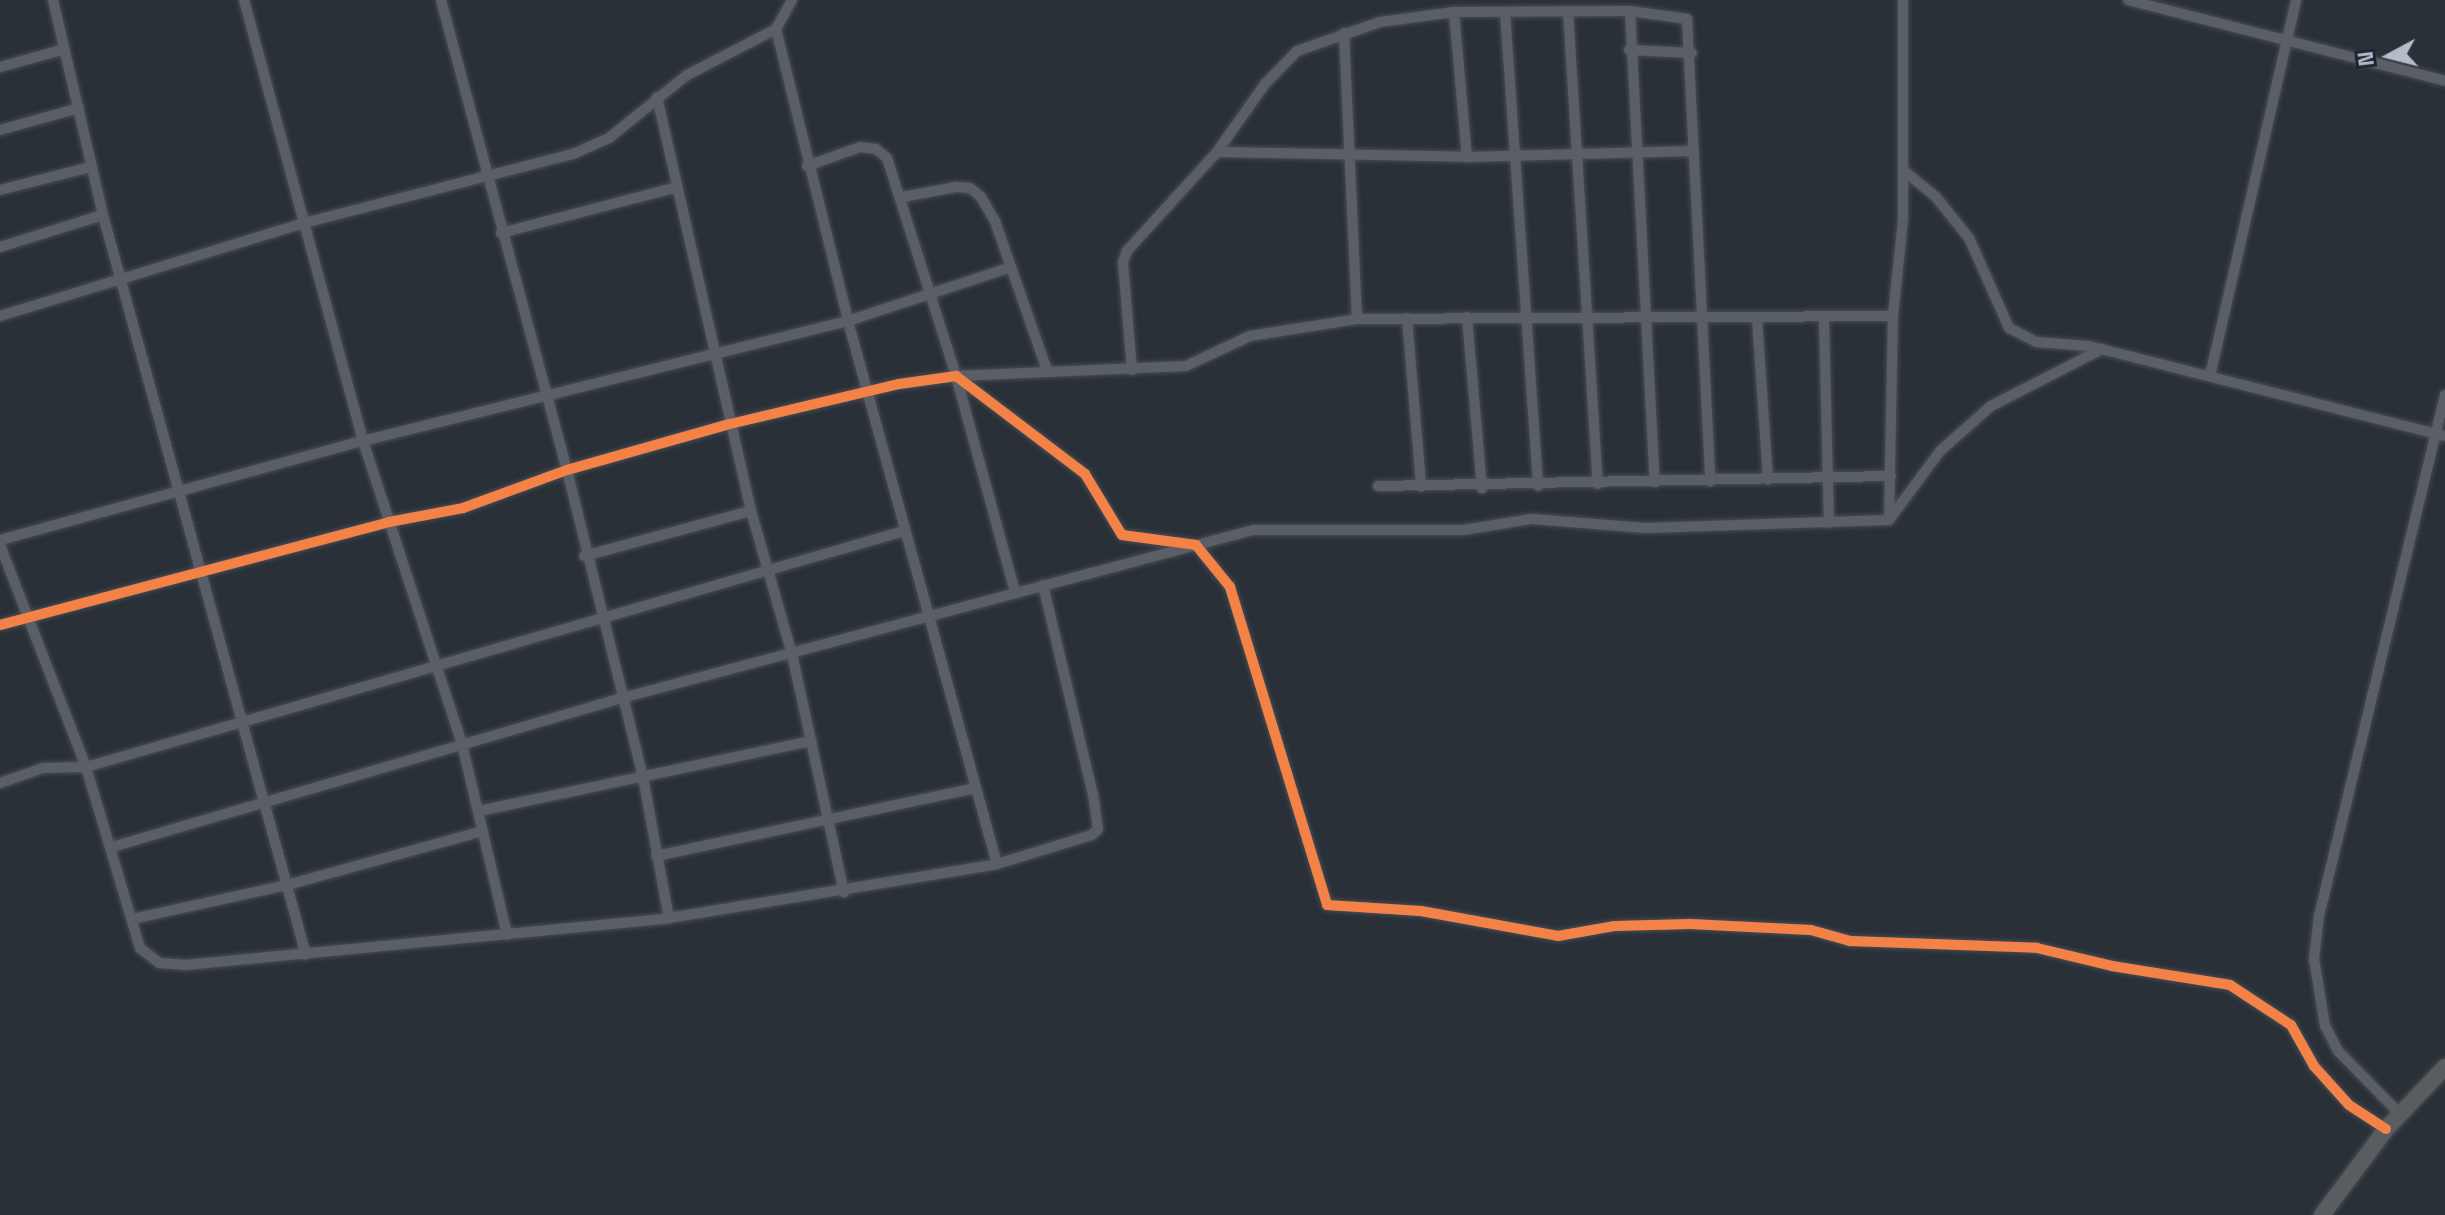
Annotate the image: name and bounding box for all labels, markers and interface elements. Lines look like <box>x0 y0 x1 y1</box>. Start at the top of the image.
north arrow <box>2349 16 2429 96</box>
text: N <box>2350 50 2380 68</box>

